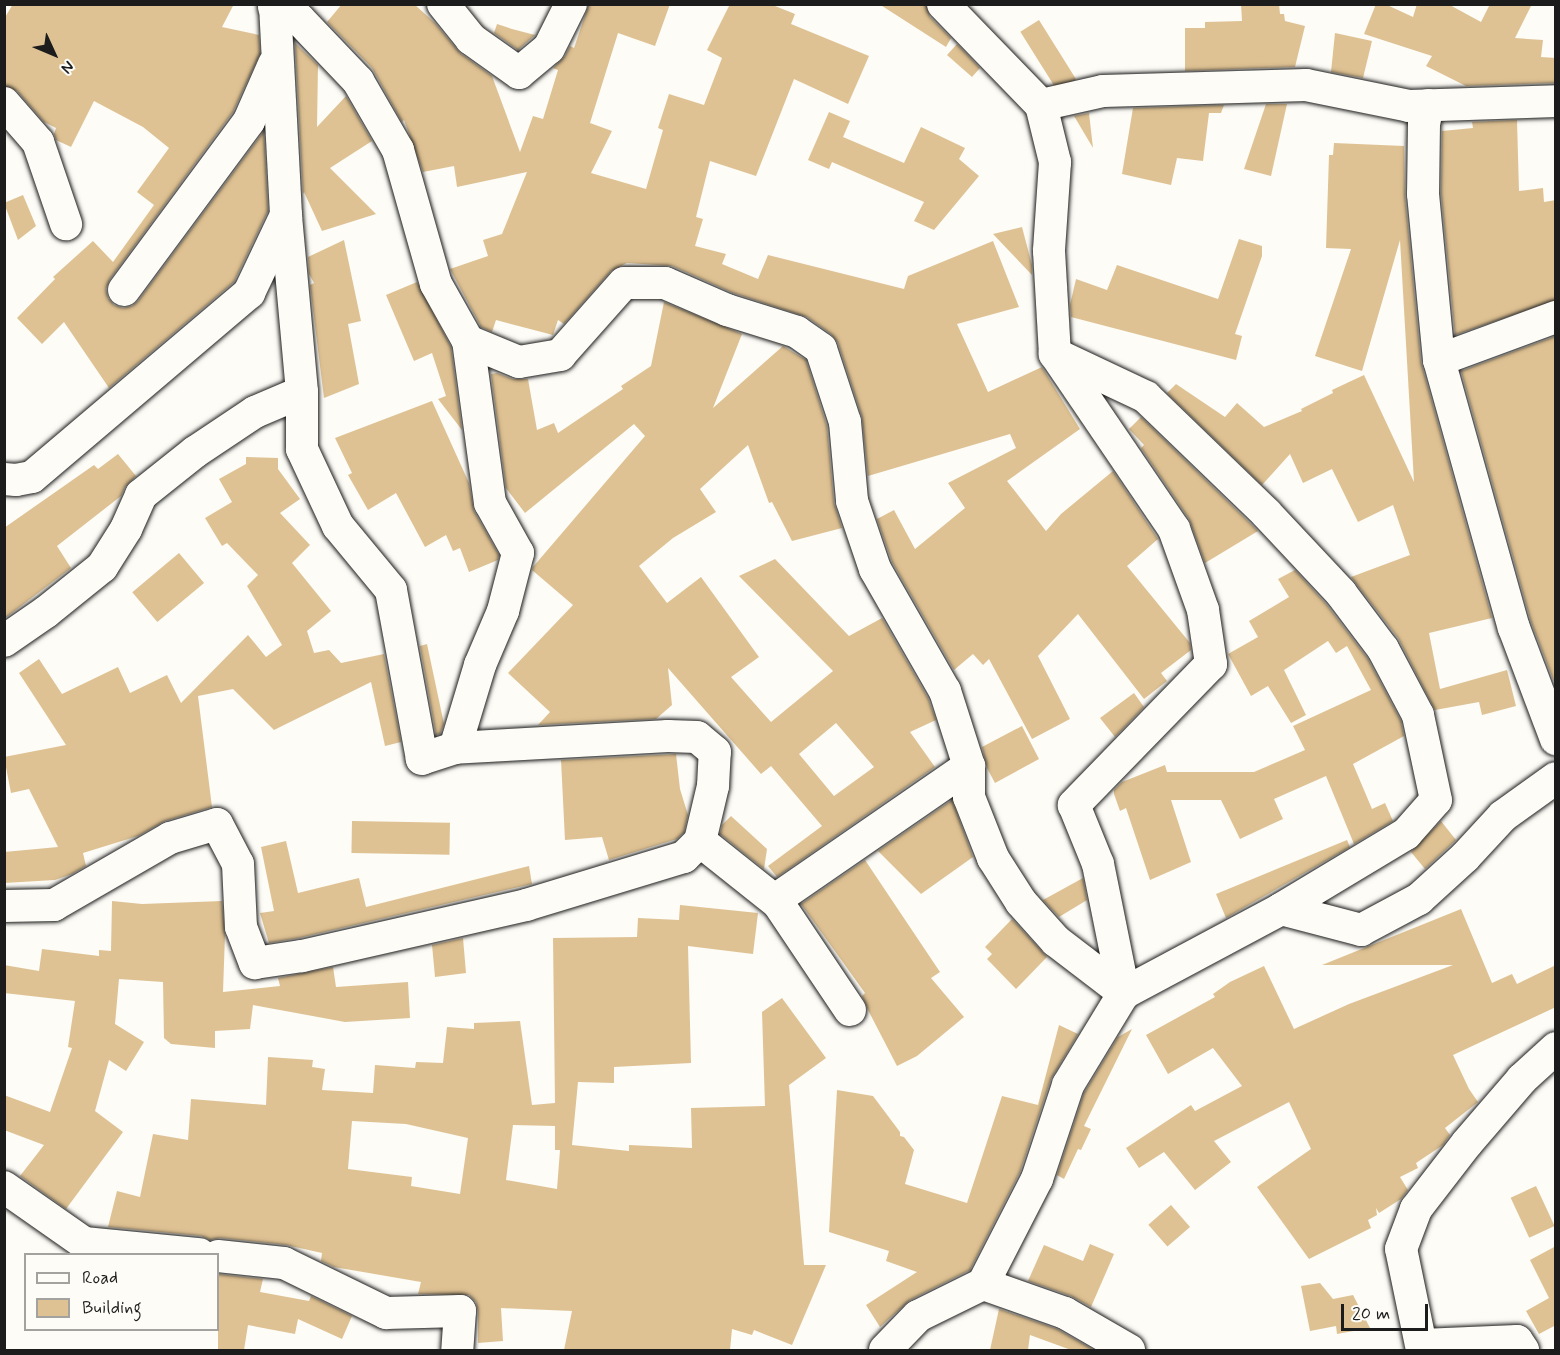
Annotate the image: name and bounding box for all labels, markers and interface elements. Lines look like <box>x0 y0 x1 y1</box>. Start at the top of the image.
north arrow <box>24 24 84 84</box>
text: N <box>56 56 79 78</box>
legend <box>24 1253 219 1331</box>
text: Road <box>82 1266 118 1290</box>
scale bar <box>1344 1292 1431 1330</box>
text: Building <box>82 1296 142 1320</box>
text: 20 m <box>1352 1302 1390 1326</box>

